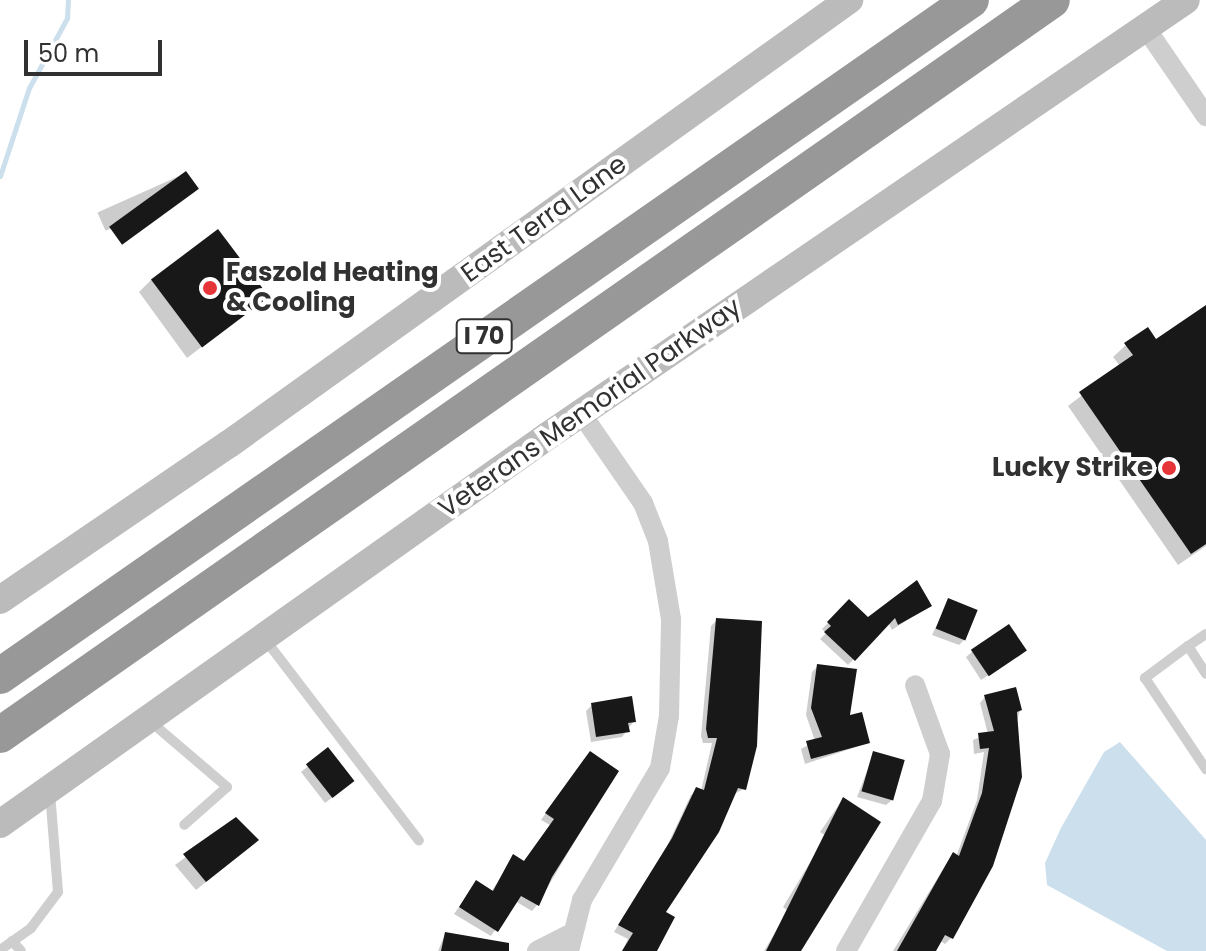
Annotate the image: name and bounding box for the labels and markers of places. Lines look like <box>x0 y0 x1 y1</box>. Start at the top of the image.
place label: Faszold Heating & Cooling <box>226 257 439 318</box>
marker: Faszold Heating & Cooling <box>201 279 219 297</box>
place label: Lucky Strike <box>992 452 1153 484</box>
marker: Lucky Strike <box>1160 459 1178 477</box>

